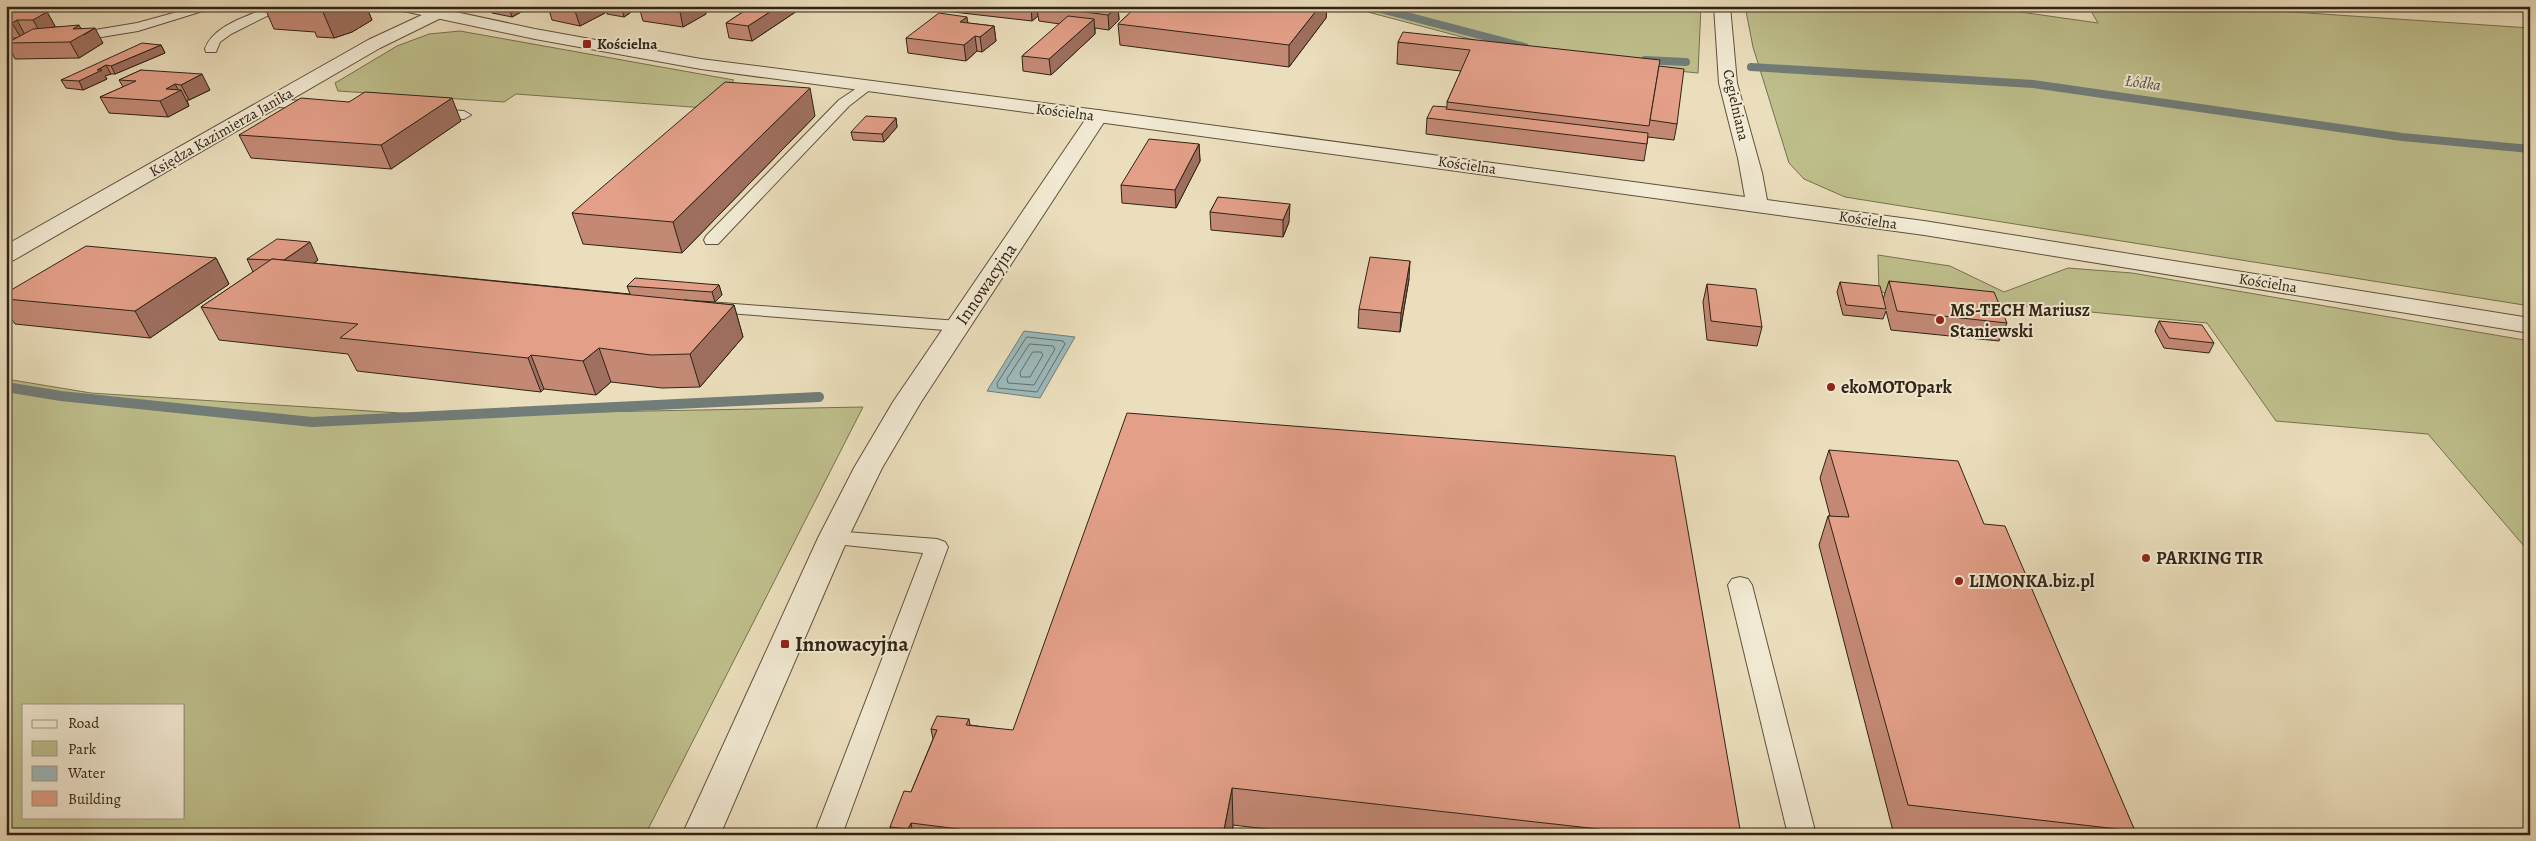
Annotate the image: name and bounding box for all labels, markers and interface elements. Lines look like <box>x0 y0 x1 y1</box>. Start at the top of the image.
place label: Kościelna <box>597 34 658 54</box>
marker: Kościelna <box>581 38 593 50</box>
street label: Cegielniana <box>1718 67 1754 143</box>
water label: Łódka <box>2124 70 2163 96</box>
street label: Księdza Kazimierza Janika <box>146 83 296 181</box>
street label: Kościelna <box>1035 99 1095 126</box>
street label: Kościelna <box>1437 151 1497 179</box>
street label: Kościelna <box>1838 206 1898 234</box>
street label: Innowacyjna <box>950 238 1023 330</box>
street label: Kościelna <box>2237 269 2299 297</box>
place label: MS-TECH Mariusz Staniewski <box>1950 298 2090 343</box>
marker: MS-TECH Mariusz Staniewski <box>1934 314 1946 326</box>
place label: ekoMOTOpark <box>1841 375 1952 399</box>
marker: ekoMOTOpark <box>1825 381 1837 393</box>
place label: PARKING TIR <box>2156 546 2264 570</box>
marker: PARKING TIR <box>2140 552 2152 564</box>
place label: LIMONKA.biz.pl <box>1969 569 2095 593</box>
marker: LIMONKA.biz.pl <box>1953 575 1965 587</box>
place label: Innowacyjna <box>795 630 909 658</box>
marker: Innowacyjna <box>779 638 791 650</box>
legend <box>22 704 185 818</box>
text: Road <box>68 713 100 733</box>
text: Park <box>68 739 97 759</box>
text: Water <box>67 763 105 783</box>
text: Building <box>68 789 121 809</box>

